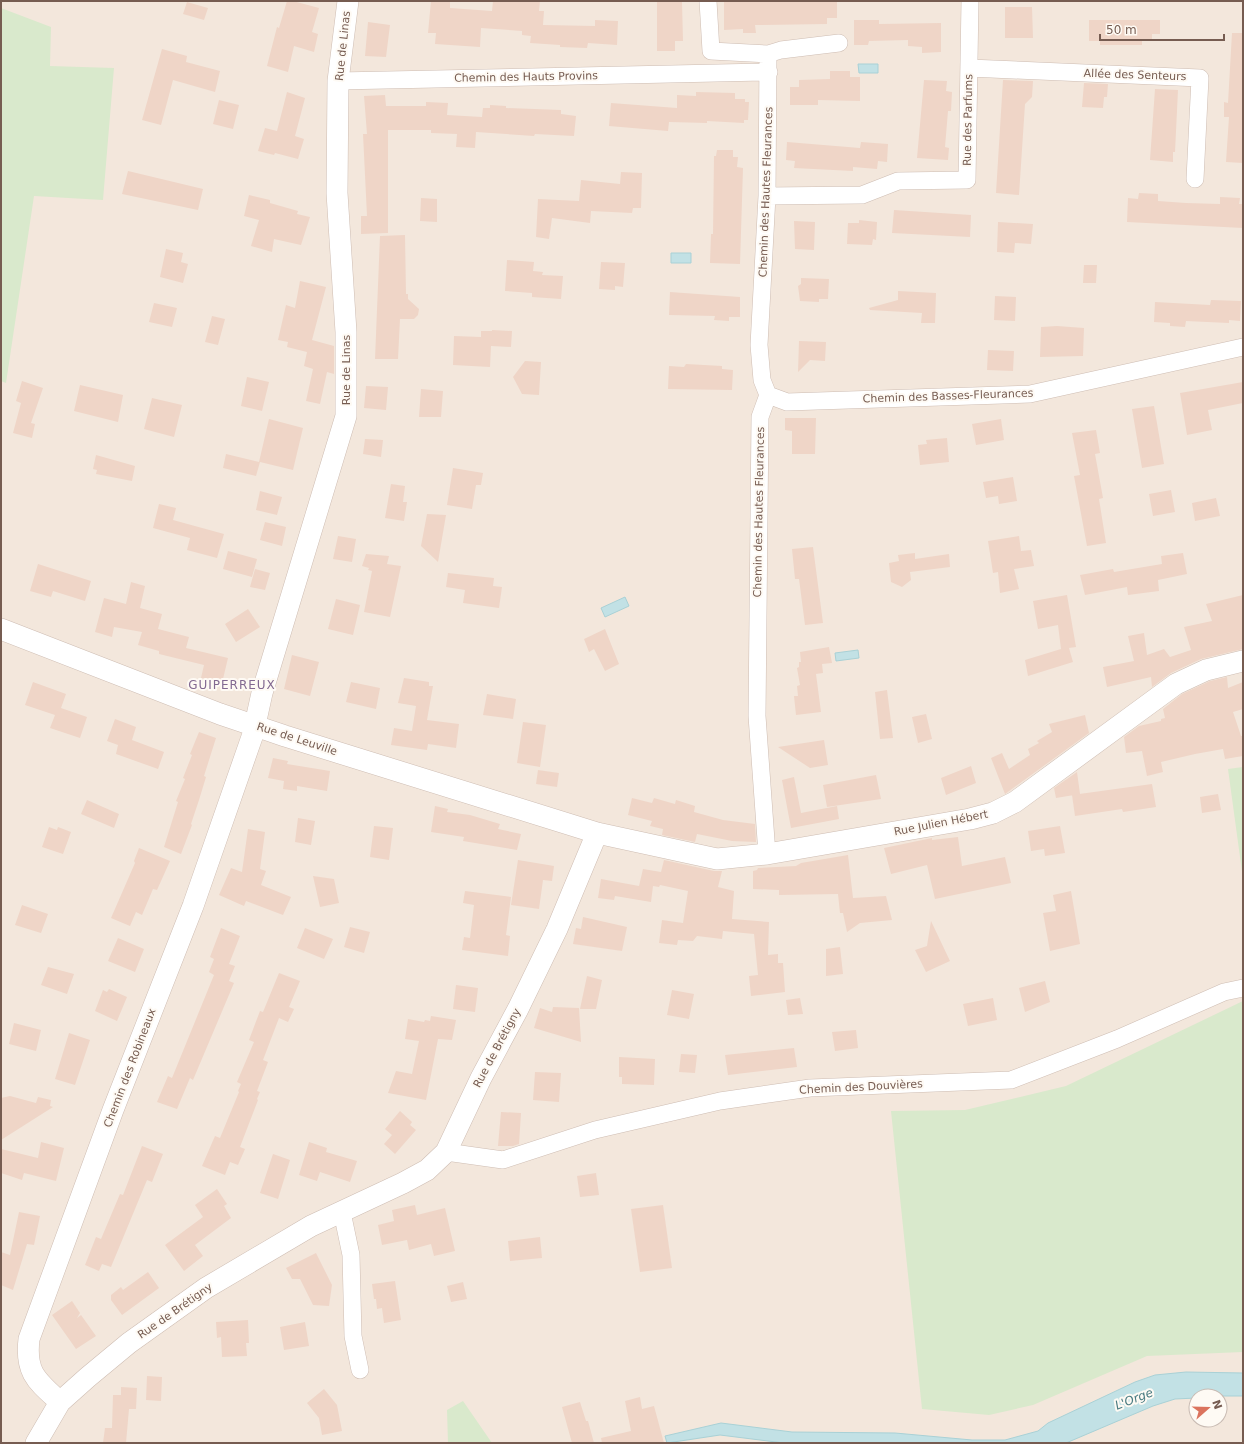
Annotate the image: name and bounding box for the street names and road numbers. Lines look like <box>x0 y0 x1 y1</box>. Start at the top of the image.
street label: Rue de Linas <box>333 10 353 82</box>
street label: Allée des Senteurs <box>1083 67 1187 83</box>
street label: Chemin des Hauts Provins <box>454 69 598 85</box>
street label: Rue des Parfums <box>961 74 975 166</box>
street label: Chemin des Hautes Fleurances <box>757 106 775 278</box>
street label: Rue de Linas <box>340 335 353 405</box>
street label: Chemin des Basses-Fleurances <box>862 387 1034 405</box>
street label: Chemin des Hautes Fleurances <box>751 426 767 598</box>
street label: Rue de Leuville <box>255 720 339 758</box>
street label: Rue Julien Hébert <box>893 807 990 838</box>
street label: Chemin des Robineaux <box>101 1006 159 1129</box>
street label: Rue de Brétigny <box>471 1006 524 1090</box>
street label: Chemin des Douvières <box>799 1077 923 1097</box>
street label: Rue de Brétigny <box>135 1280 215 1342</box>

